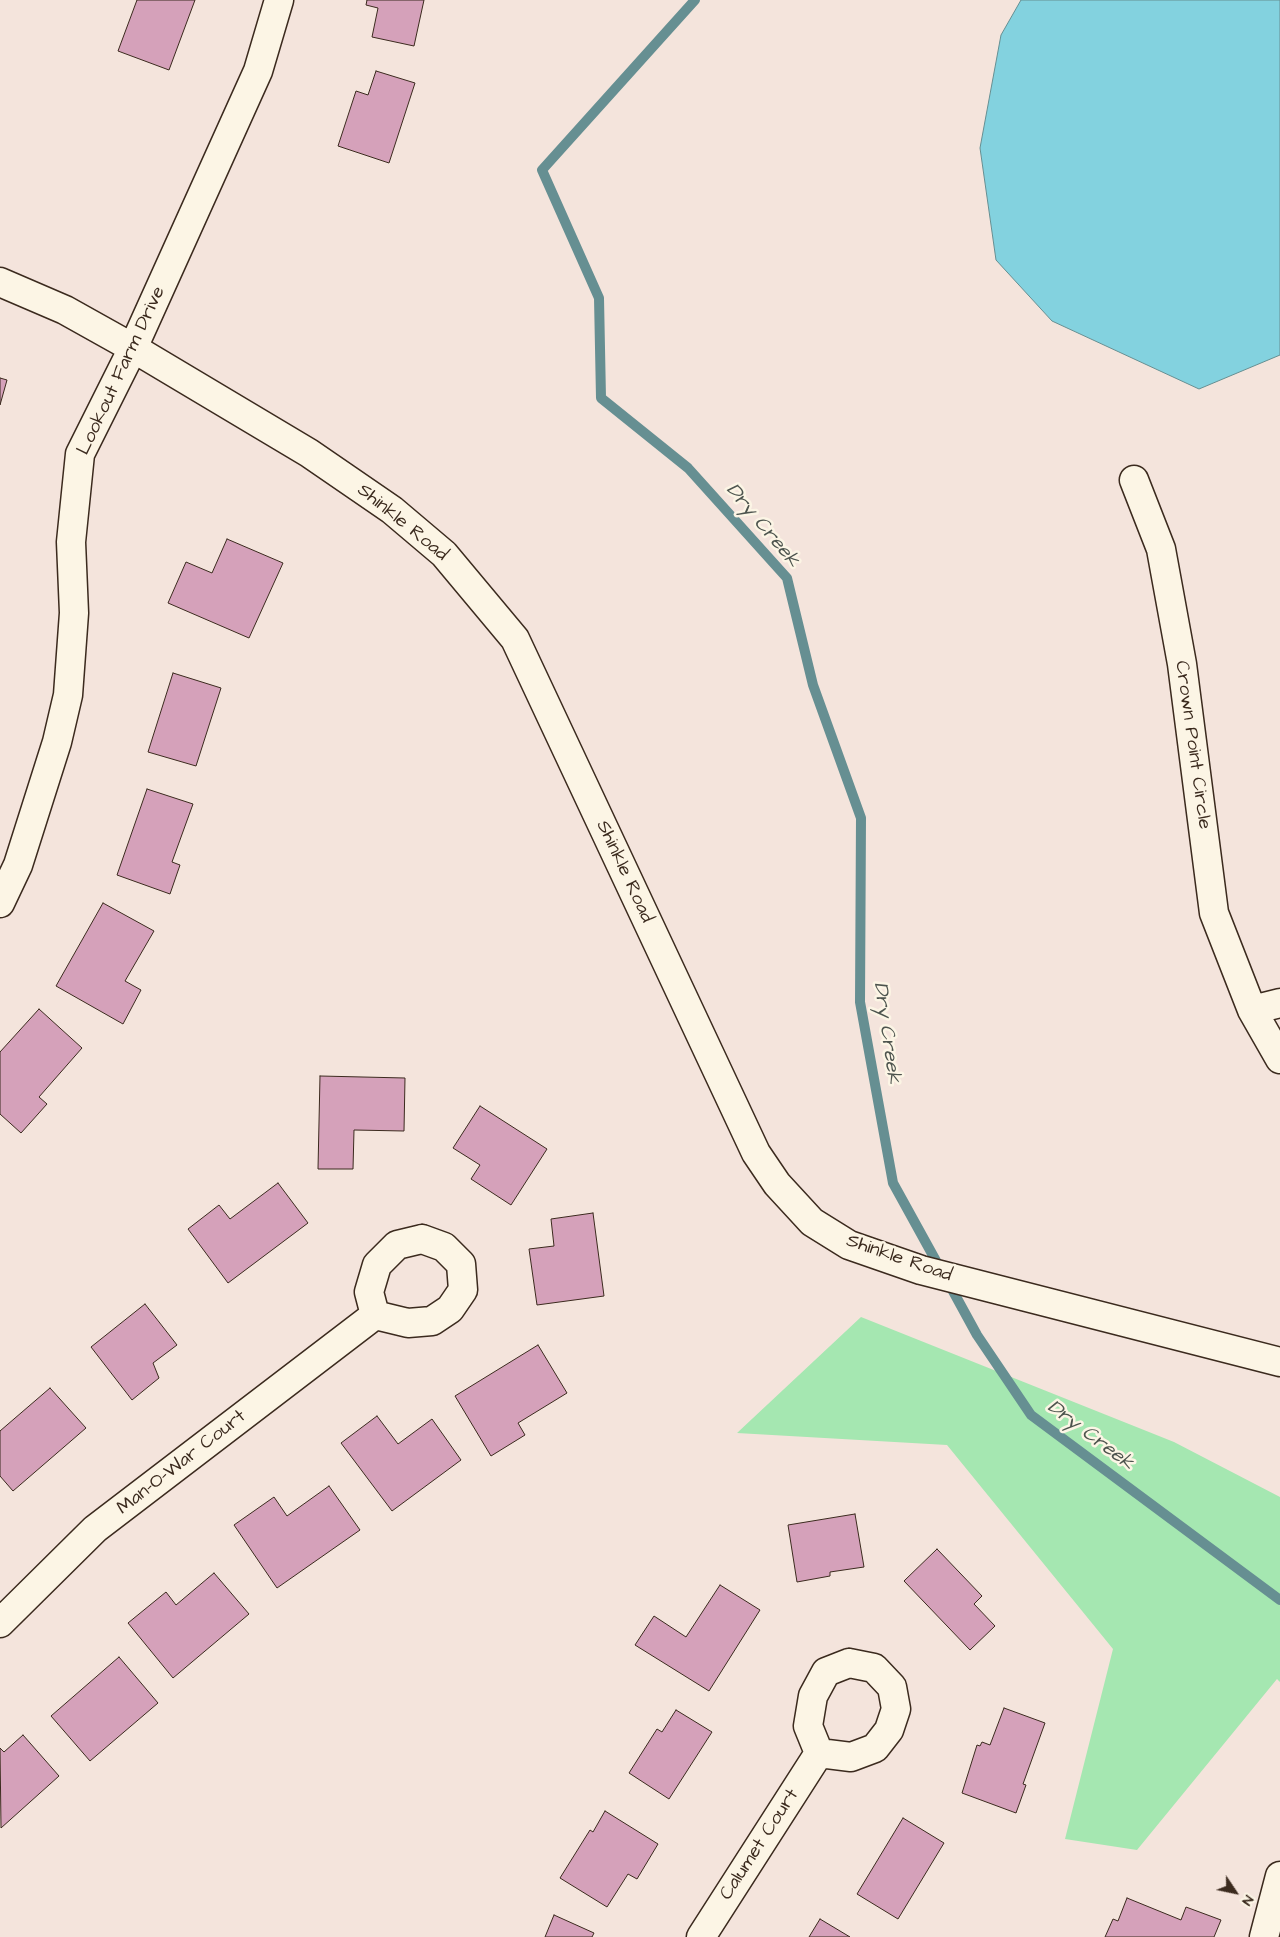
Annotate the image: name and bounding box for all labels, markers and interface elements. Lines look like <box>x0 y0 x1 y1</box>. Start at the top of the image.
street label: Lookout Farm Drive <box>73 283 171 459</box>
street label: Shinkle Road <box>352 479 452 567</box>
water label: Dry Creek <box>720 479 804 573</box>
street label: Crown Point Circle <box>1169 659 1215 831</box>
street label: Shinkle Road <box>590 817 658 927</box>
water label: Dry Creek <box>867 981 905 1085</box>
street label: Shinkle Road <box>843 1230 955 1288</box>
water label: Dry Creek <box>1042 1396 1138 1476</box>
street label: Man-O-War Court <box>113 1406 251 1520</box>
street label: Calumet Court <box>716 1785 804 1905</box>
north arrow <box>1210 1867 1260 1917</box>
text: N <box>1237 1891 1258 1910</box>

